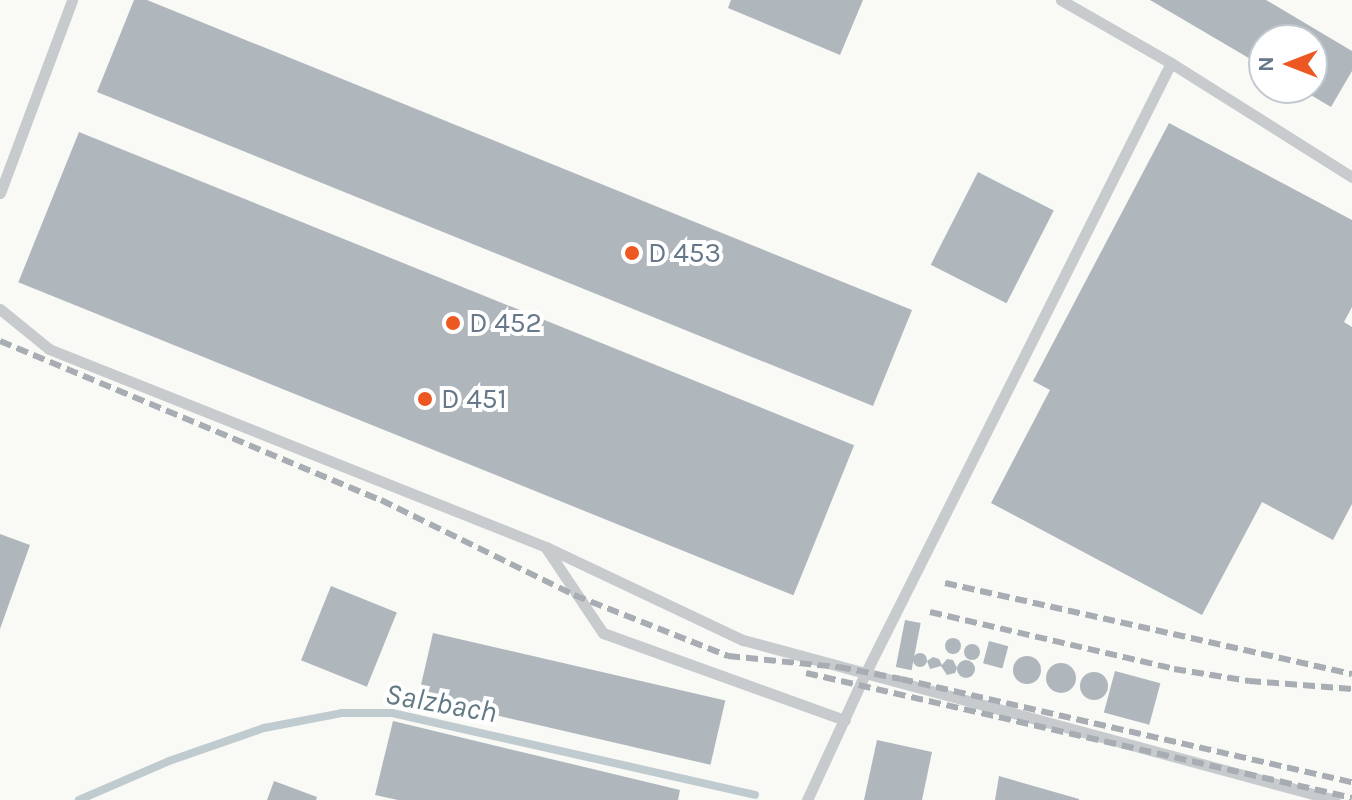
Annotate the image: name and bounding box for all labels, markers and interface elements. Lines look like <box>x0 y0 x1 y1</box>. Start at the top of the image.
north arrow <box>1248 24 1328 104</box>
text: N <box>1253 56 1279 72</box>
place label: D 453 <box>648 236 721 270</box>
marker: D 453 <box>623 244 641 262</box>
place label: D 452 <box>469 306 542 340</box>
marker: D 452 <box>444 314 462 332</box>
place label: D 451 <box>441 382 507 416</box>
marker: D 451 <box>416 390 434 408</box>
water label: Salzbach <box>382 675 500 731</box>

